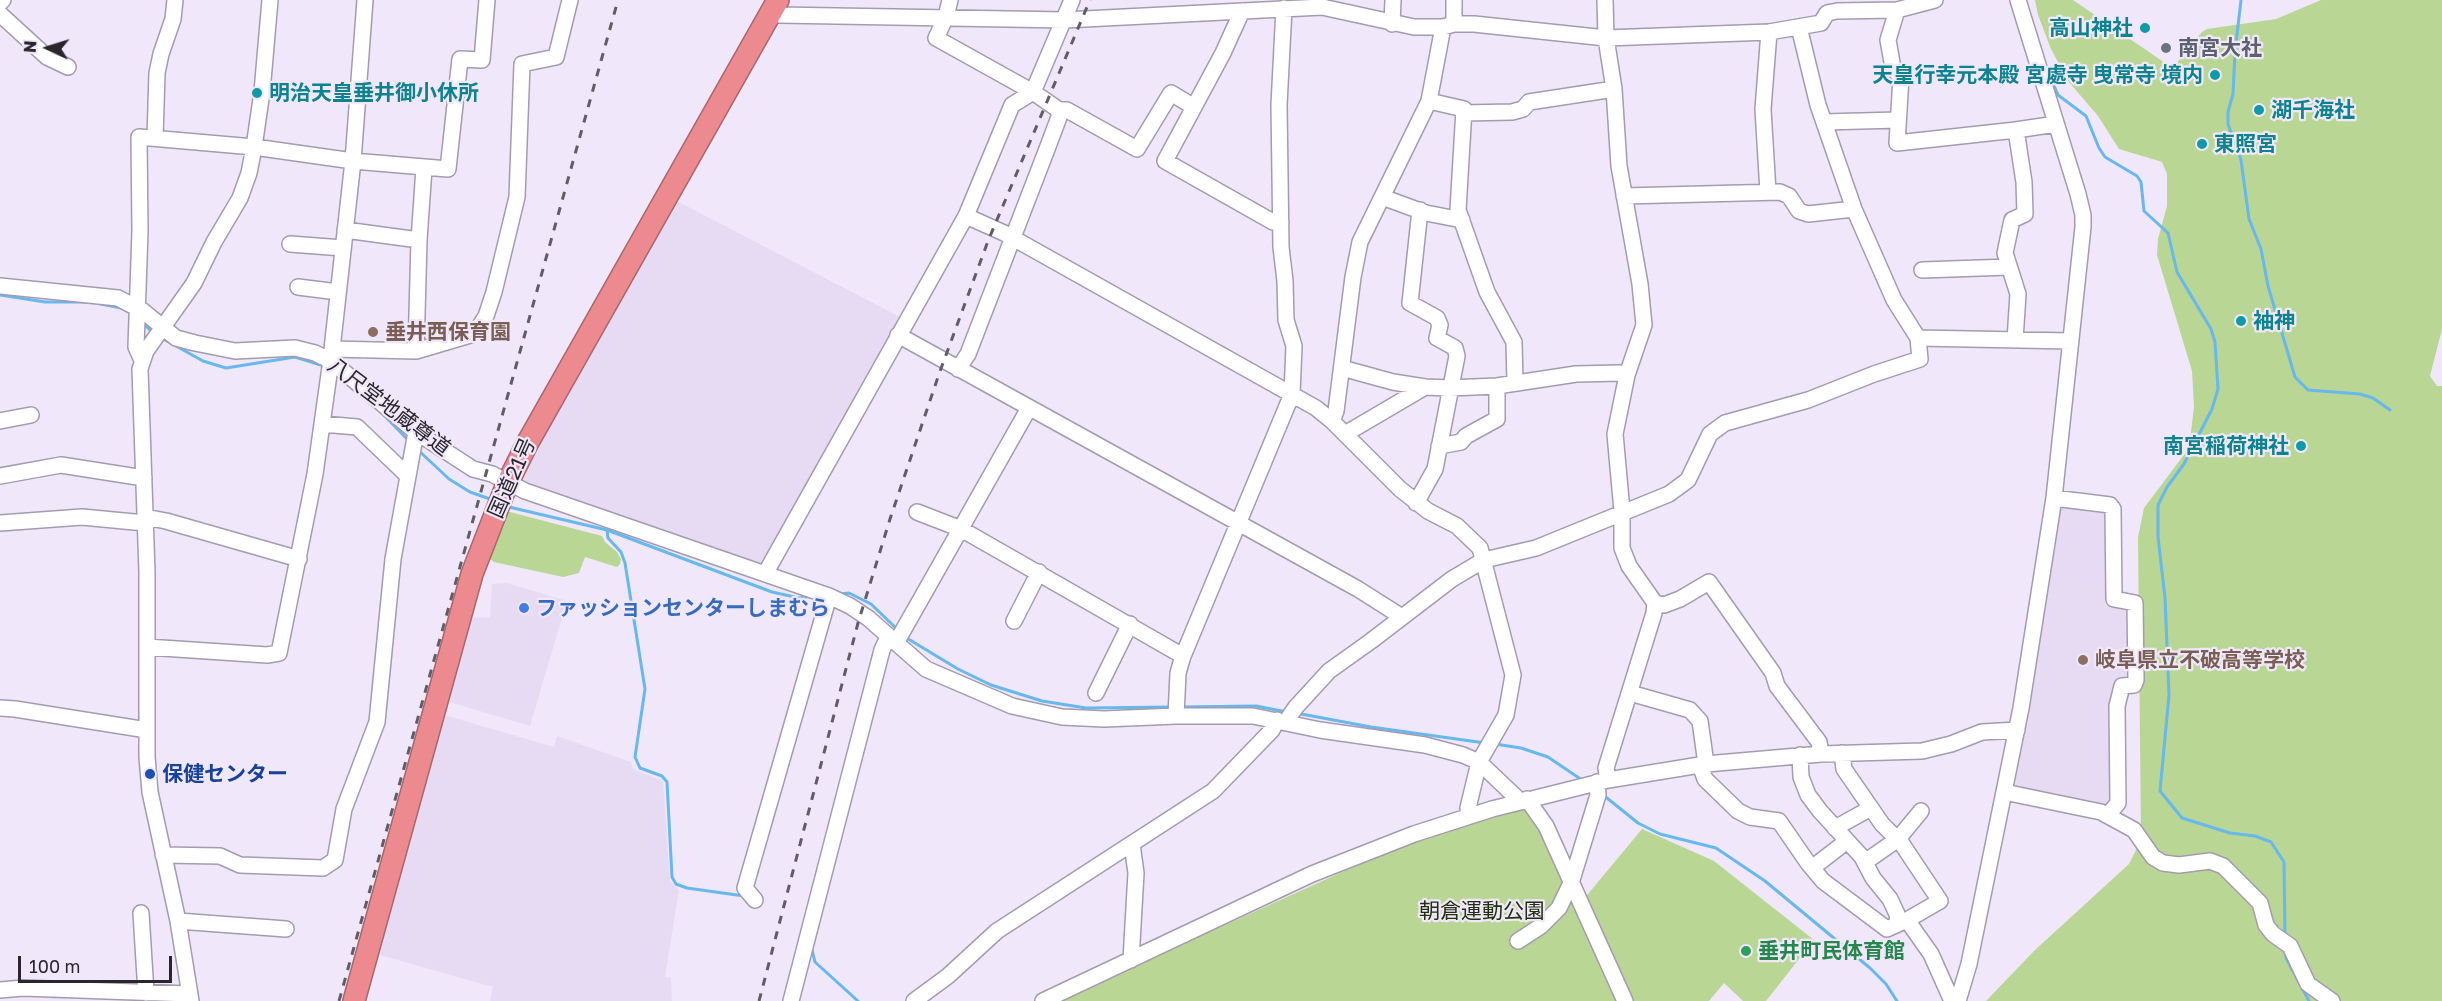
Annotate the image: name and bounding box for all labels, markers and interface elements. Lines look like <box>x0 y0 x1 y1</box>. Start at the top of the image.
place label: 高山神社 <box>2049 15 2133 41</box>
north arrow <box>18 18 78 78</box>
marker: 高山神社 <box>2138 21 2152 35</box>
place label: 南宮大社 <box>2178 35 2262 61</box>
text: N <box>20 40 40 54</box>
marker: 南宮大社 <box>2159 41 2173 55</box>
place label: 天皇行幸元本殿 宮處寺 曳常寺 境内 <box>1872 62 2203 88</box>
marker: 天皇行幸元本殿 宮處寺 曳常寺 境内 <box>2208 68 2222 82</box>
place label: 明治天皇垂井御小休所 <box>269 80 479 106</box>
marker: 明治天皇垂井御小休所 <box>250 86 264 100</box>
place label: 湖千海社 <box>2271 97 2355 123</box>
marker: 湖千海社 <box>2252 103 2266 117</box>
place label: 東照宮 <box>2214 131 2277 157</box>
marker: 東照宮 <box>2195 137 2209 151</box>
place label: 袖神 <box>2253 308 2295 334</box>
marker: 袖神 <box>2234 314 2248 328</box>
place label: 垂井西保育園 <box>385 319 511 345</box>
marker: 垂井西保育園 <box>366 325 380 339</box>
street label: 八尺堂地蔵尊道 <box>323 353 455 461</box>
place label: 南宮稲荷神社 <box>2163 433 2289 459</box>
street label: 国道21号 <box>483 434 541 522</box>
marker: 南宮稲荷神社 <box>2294 439 2308 453</box>
place label: ファッションセンターしまむら <box>536 595 830 621</box>
marker: ファッションセンターしまむら <box>517 601 531 615</box>
place label: 岐阜県立不破高等学校 <box>2095 647 2305 673</box>
marker: 岐阜県立不破高等学校 <box>2076 653 2090 667</box>
place label: 保健センター <box>162 761 288 787</box>
marker: 保健センター <box>143 767 157 781</box>
park label: 朝倉運動公園 <box>1419 898 1545 924</box>
place label: 垂井町民体育館 <box>1758 938 1905 964</box>
scale bar <box>21 944 176 982</box>
marker: 垂井町民体育館 <box>1739 944 1753 958</box>
text: 100 m <box>29 955 80 977</box>

